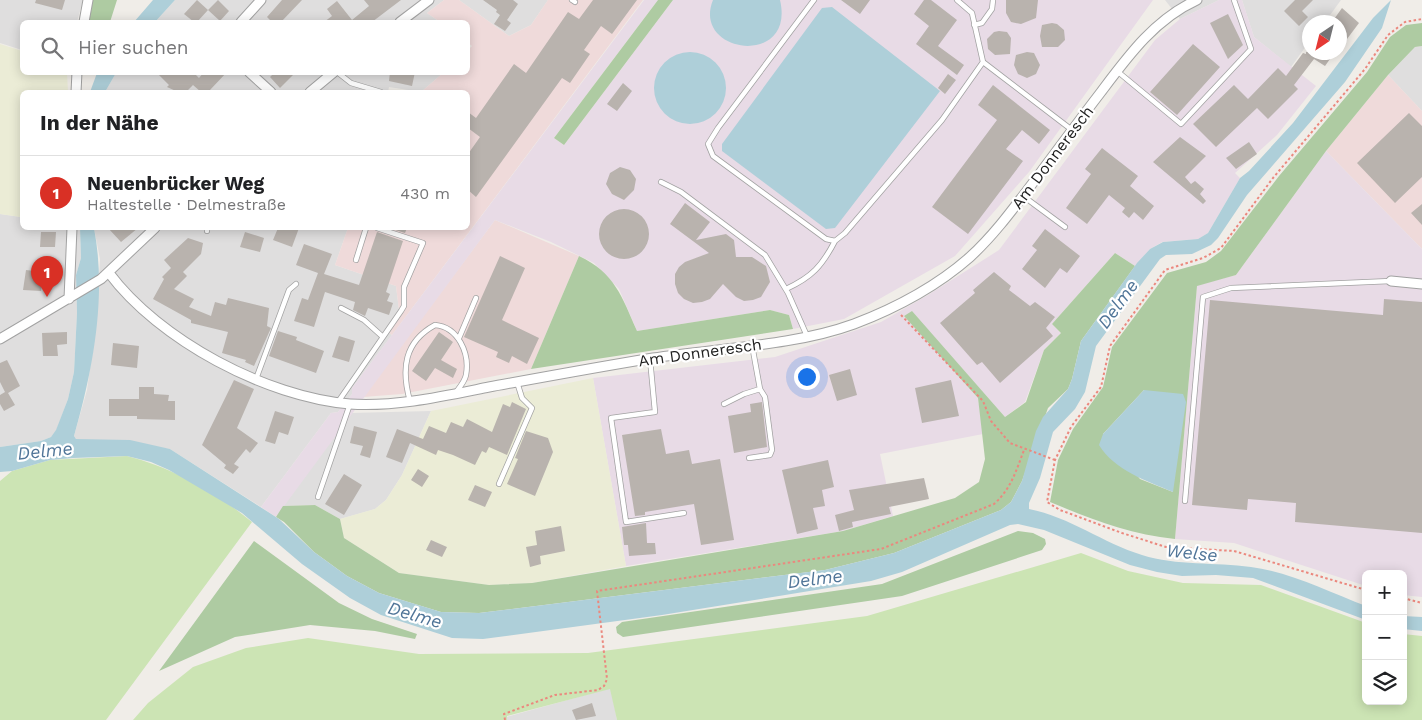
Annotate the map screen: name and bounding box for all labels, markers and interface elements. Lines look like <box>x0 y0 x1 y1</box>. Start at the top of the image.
north arrow <box>1302 15 1347 60</box>
search box <box>20 20 470 75</box>
icon: search <box>38 34 66 62</box>
text: Hier suchen <box>78 36 189 59</box>
street label: Am Donneresch <box>1007 102 1097 213</box>
text: In der Nähe <box>40 110 159 135</box>
text: Neuenbrücker Weg <box>87 172 264 195</box>
text: 1 <box>53 184 59 203</box>
text: 430 m <box>400 184 450 203</box>
text: Haltestelle · Delmestraße <box>87 195 286 214</box>
pin: 1 <box>31 256 63 297</box>
water label: Delme <box>1093 275 1142 332</box>
street label: Am Donneresch <box>637 334 763 371</box>
your location <box>794 364 820 390</box>
water label: Delme <box>16 437 74 464</box>
water label: Welse <box>1165 539 1219 566</box>
water label: Delme <box>786 565 844 592</box>
map controls <box>1362 570 1407 705</box>
button: + <box>1362 570 1407 615</box>
water label: Delme <box>386 597 445 632</box>
button: − <box>1362 615 1407 660</box>
button: layers <box>1362 660 1407 705</box>

